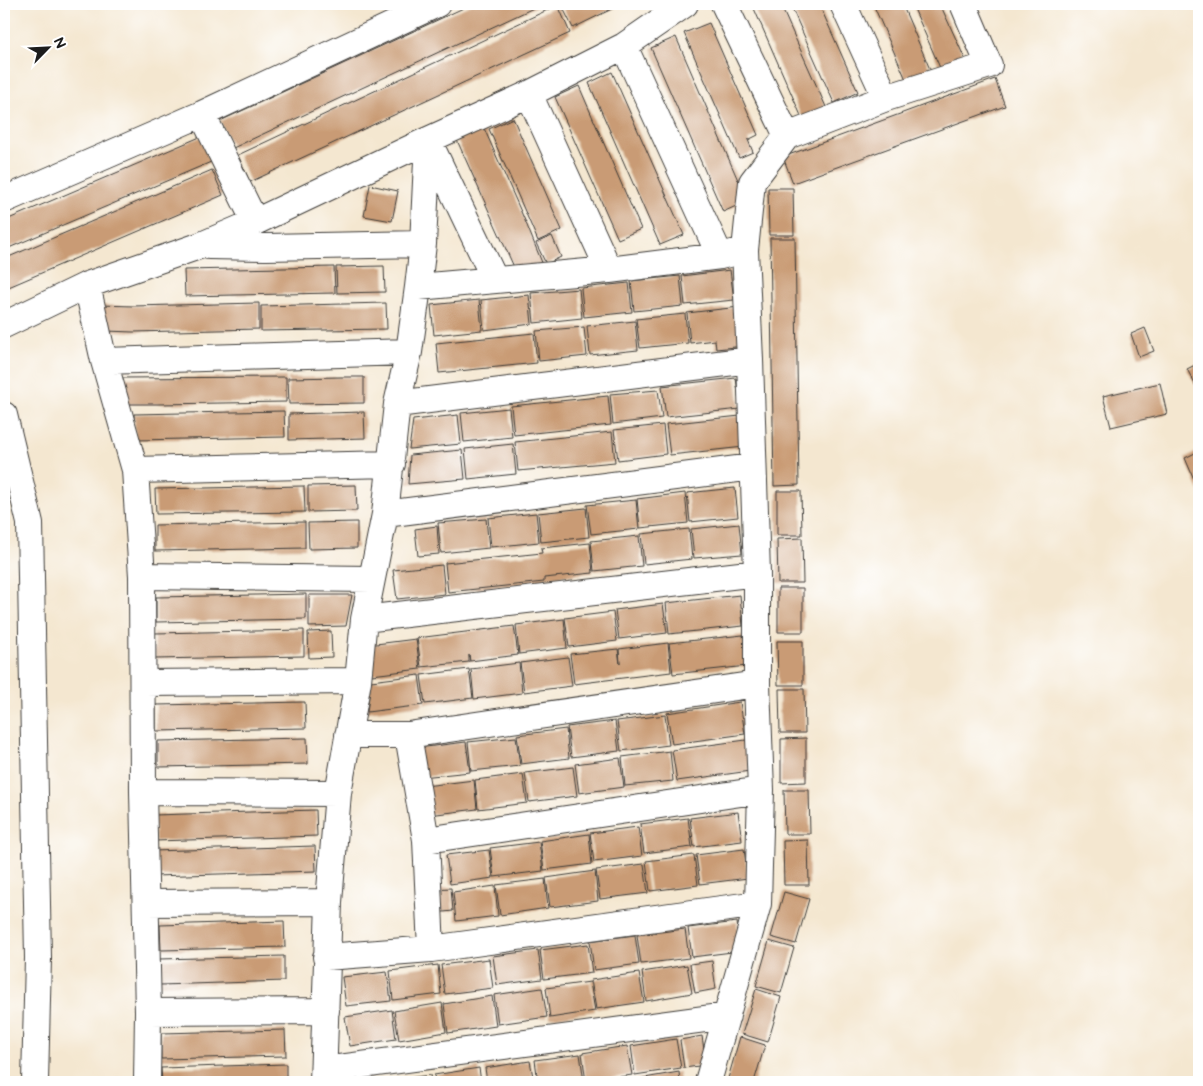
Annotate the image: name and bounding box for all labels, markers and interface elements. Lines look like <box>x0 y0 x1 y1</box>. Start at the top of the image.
north arrow <box>22 22 72 72</box>
text: N <box>50 35 69 51</box>

